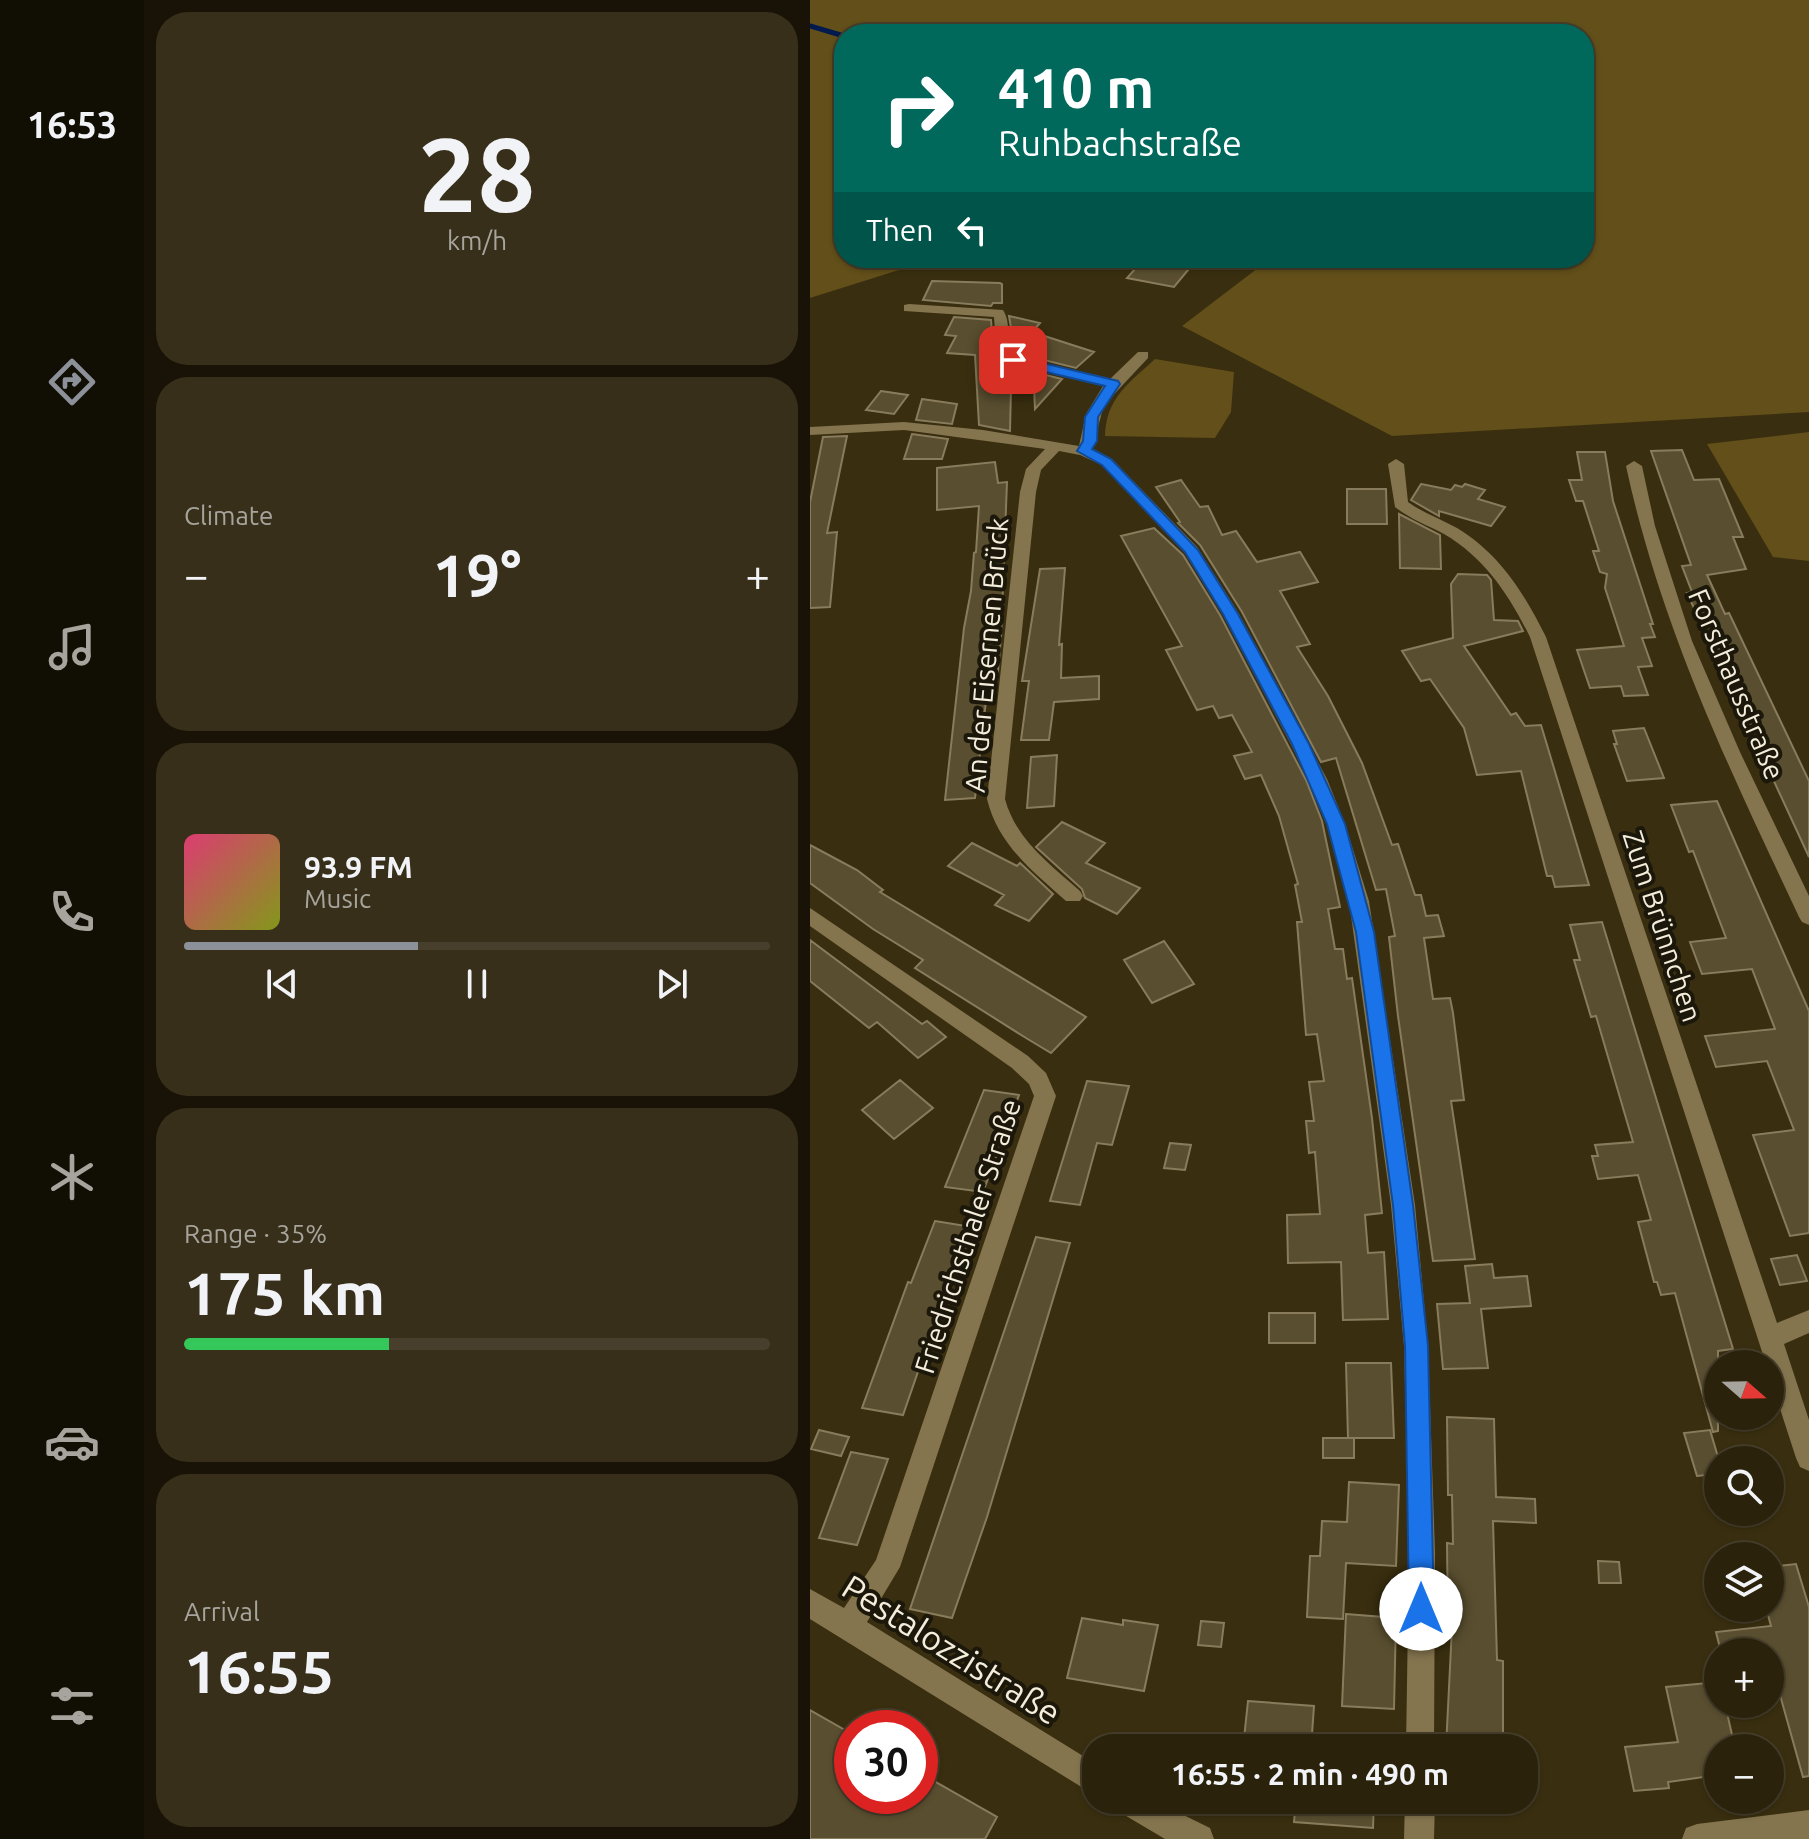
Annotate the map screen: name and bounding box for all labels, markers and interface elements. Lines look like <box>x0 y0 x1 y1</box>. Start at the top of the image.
icon: right <box>866 56 970 160</box>
text: 410 m <box>998 56 1154 119</box>
text: 16:53 <box>27 104 117 145</box>
text: 28 <box>418 115 536 232</box>
text: Ruhbachstraße <box>998 122 1242 163</box>
icon: left <box>950 208 994 252</box>
text: Then <box>866 213 934 247</box>
text: km/h <box>447 226 507 255</box>
pin <box>979 326 1047 394</box>
icon: arrive <box>991 338 1035 382</box>
icon: directions <box>44 354 100 410</box>
text: Climate <box>184 501 273 530</box>
street label: An der Eisernen Brück <box>959 516 1013 794</box>
text: 19° <box>433 541 521 608</box>
text: − <box>184 550 209 599</box>
text: + <box>745 550 770 599</box>
street label: Forsthausstraße <box>1683 584 1791 784</box>
icon: music <box>44 619 100 675</box>
street label: Zum Brünnchen <box>1618 827 1708 1025</box>
text: 93.9 FM <box>304 850 413 884</box>
icon: phone <box>44 884 100 940</box>
text: Music <box>304 884 371 913</box>
icon: previous <box>260 962 304 1006</box>
icon: pause <box>455 962 499 1006</box>
icon: next <box>650 962 694 1006</box>
street label: Friedrichsthaler Straße <box>908 1095 1026 1377</box>
icon: climate <box>44 1149 100 1205</box>
text: Range · 35% <box>184 1219 327 1248</box>
text: 175 km <box>184 1259 385 1326</box>
north arrow <box>1704 1350 1784 1430</box>
map controls <box>1704 1350 1784 1814</box>
icon: car <box>44 1414 100 1470</box>
button: search <box>1704 1446 1784 1526</box>
button: layers <box>1704 1542 1784 1622</box>
street label: Pestalozzistraße <box>836 1567 1068 1731</box>
position arrow <box>1379 1567 1463 1651</box>
text: Arrival <box>184 1597 260 1626</box>
text: 16:55 <box>184 1637 334 1704</box>
button: + <box>1704 1638 1784 1718</box>
icon: filters <box>44 1678 100 1734</box>
speed limit sign: 30 <box>834 1710 938 1814</box>
button: − <box>1704 1734 1784 1814</box>
text: 16:55 · 2 min · 490 m <box>1171 1757 1449 1791</box>

